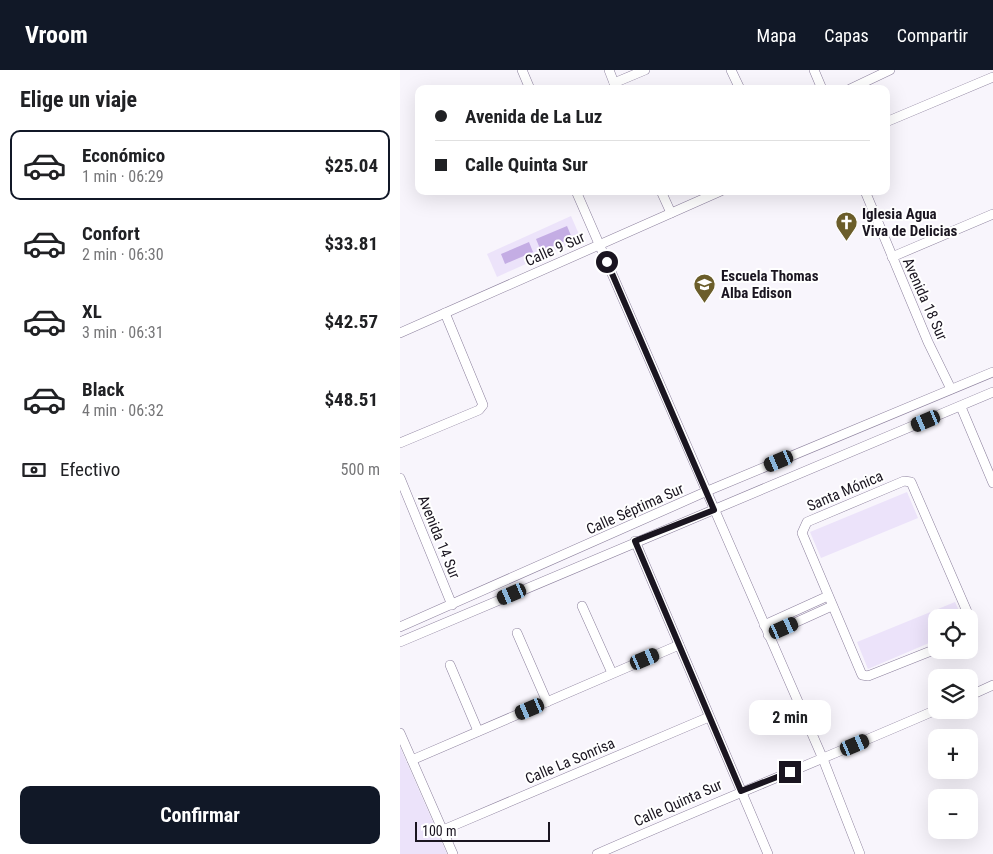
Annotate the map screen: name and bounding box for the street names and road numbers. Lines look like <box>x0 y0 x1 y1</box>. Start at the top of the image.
street label: Calle 9 Sur <box>522 228 588 270</box>
street label: Avenida 18 Sur <box>899 255 951 343</box>
street label: Santa Mónica <box>804 467 886 515</box>
street label: Calle Séptima Sur <box>584 479 687 539</box>
street label: Avenida 14 Sur <box>414 493 464 582</box>
street label: Calle La Sonrisa <box>523 734 617 788</box>
street label: Calle Quinta Sur <box>631 775 725 830</box>

